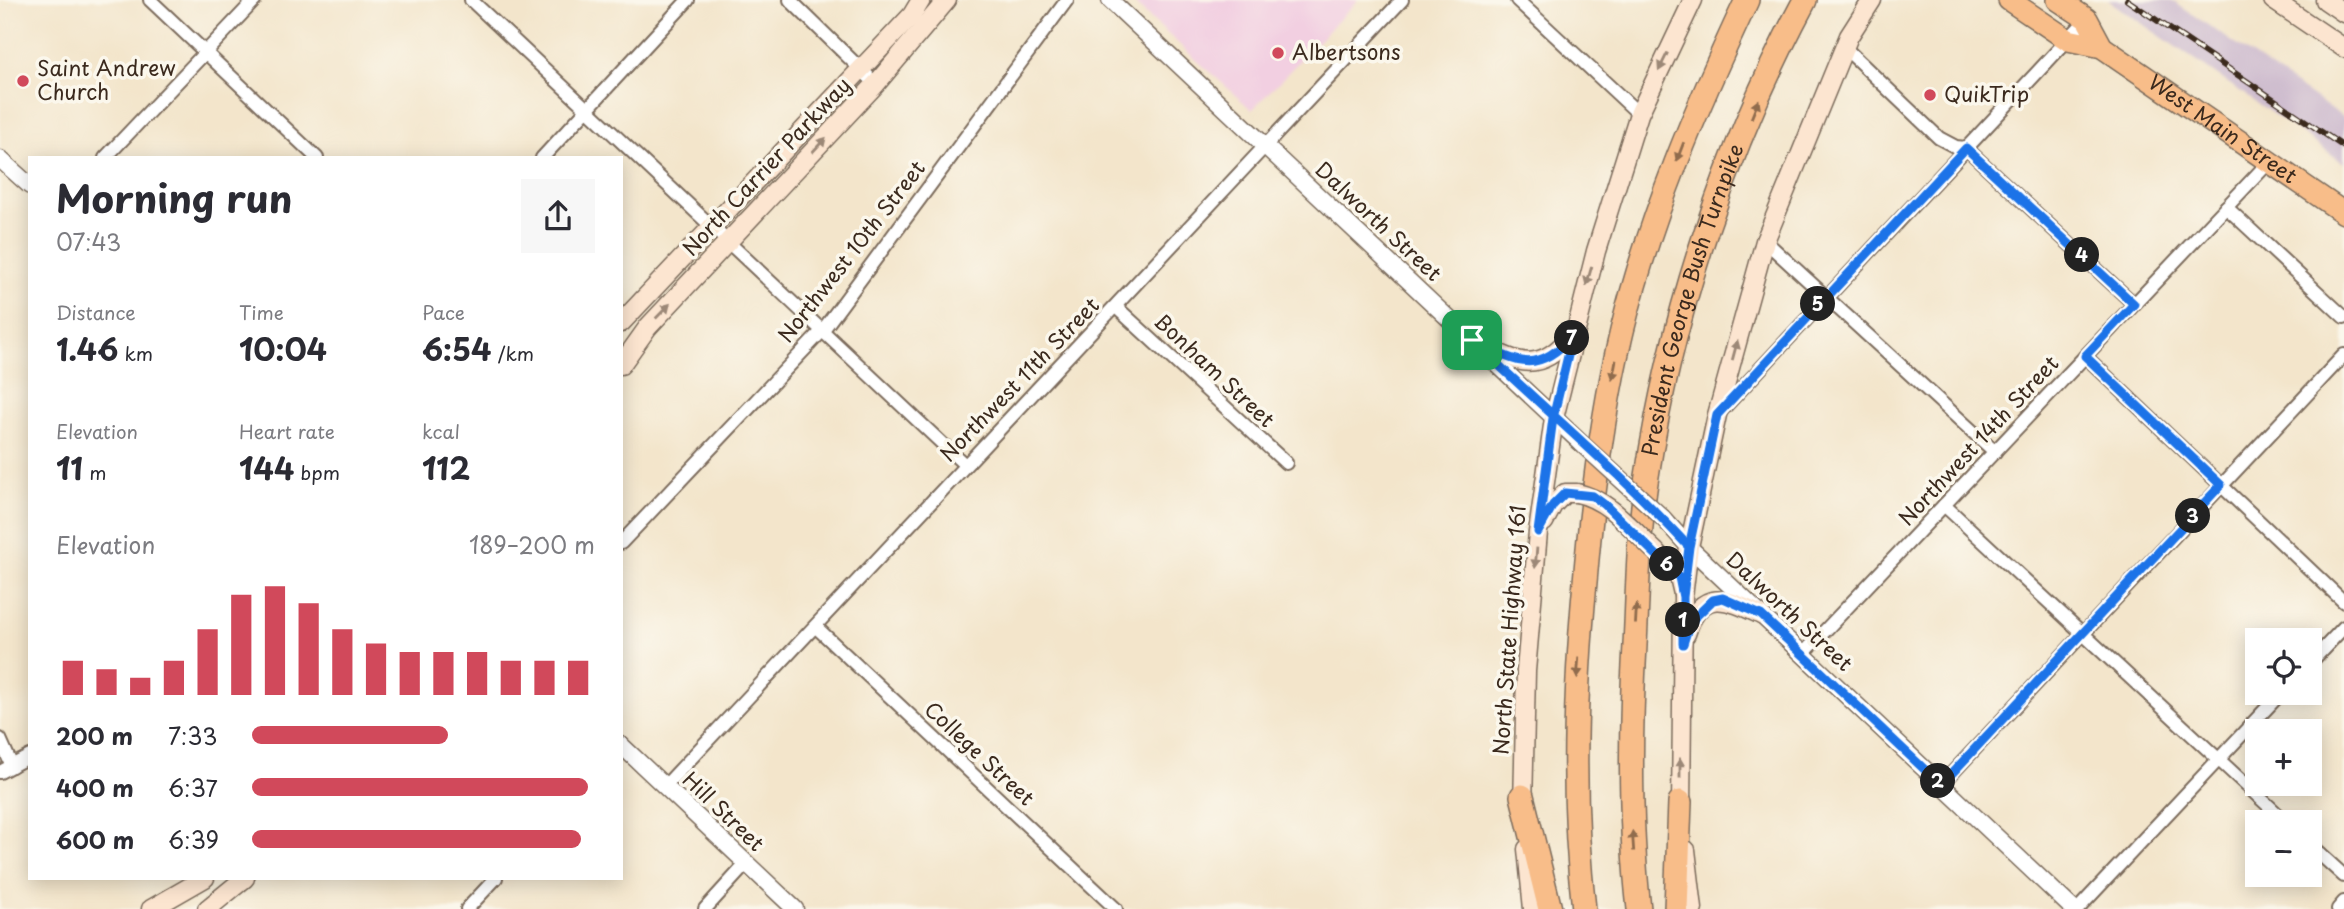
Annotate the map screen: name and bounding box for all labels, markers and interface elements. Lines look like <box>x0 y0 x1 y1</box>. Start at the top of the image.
place label: Albertsons <box>1292 35 1401 67</box>
marker: Albertsons <box>1270 45 1286 61</box>
place label: Saint Andrew Church <box>37 51 175 107</box>
one-way arrow <box>1658 51 1669 72</box>
street label: West Main Street <box>2143 65 2305 190</box>
street label: North Carrier Parkway <box>674 69 857 262</box>
marker: Saint Andrew Church <box>15 73 31 89</box>
place label: QuikTrip <box>1944 77 2029 109</box>
marker: QuikTrip <box>1922 87 1938 103</box>
one-way arrow <box>1749 99 1760 120</box>
one-way arrow <box>810 137 826 154</box>
street label: President George Bush Turnpike <box>1632 138 1751 458</box>
one-way arrow <box>1675 142 1686 163</box>
street label: Northwest 10th Street <box>769 153 932 349</box>
street label: Dalworth Street <box>1309 153 1450 288</box>
text: Morning run <box>56 169 292 226</box>
button: share <box>521 179 595 253</box>
text: 07:43 <box>56 224 121 259</box>
pin: 4 <box>2064 238 2100 272</box>
text: 4 <box>2075 240 2088 268</box>
one-way arrow <box>1583 265 1594 287</box>
pin: 5 <box>1800 286 1836 322</box>
street label: Northwest 11th Street <box>931 289 1106 468</box>
text: 5 <box>1811 289 1824 317</box>
text: Distance <box>56 298 136 326</box>
text: Time <box>239 298 284 326</box>
text: Pace <box>422 298 465 326</box>
one-way arrow <box>654 303 670 320</box>
street label: Bonham Street <box>1148 305 1283 434</box>
pin <box>1442 310 1502 370</box>
pin: 7 <box>1554 320 1590 356</box>
icon: arrive <box>1453 321 1491 359</box>
text: 7 <box>1566 323 1577 351</box>
text: 1.46 <box>56 326 118 371</box>
text: 10:04 <box>239 326 327 371</box>
text: 6:54 <box>422 326 492 371</box>
text: km <box>118 339 153 367</box>
text: /km <box>492 339 534 367</box>
one-way arrow <box>1730 339 1741 361</box>
street label: Northwest 14th Street <box>1890 347 2065 532</box>
one-way arrow <box>1609 359 1620 381</box>
text: Elevation <box>56 417 138 445</box>
text: Heart rate <box>239 417 335 445</box>
text: kcal <box>422 417 460 445</box>
text: 11 <box>56 445 83 490</box>
text: 144 <box>239 445 294 490</box>
text: 112 <box>422 445 470 490</box>
text: m <box>83 458 107 486</box>
text: bpm <box>294 458 340 486</box>
pin: 3 <box>2176 498 2210 534</box>
text: 3 <box>2186 501 2199 529</box>
street label: North State Highway 161 <box>1483 504 1533 756</box>
text: Elevation <box>56 527 155 562</box>
text: 189–200 m <box>469 527 595 562</box>
street label: Dalworth Street <box>1720 543 1861 678</box>
pin: 6 <box>1650 546 1684 582</box>
one-way arrow <box>1530 548 1541 570</box>
text: 6 <box>1660 549 1673 577</box>
pin: 1 <box>1666 602 1700 638</box>
one-way arrow <box>1631 603 1642 625</box>
text: 1 <box>1678 605 1687 633</box>
map controls <box>2245 628 2322 887</box>
button: locate <box>2245 628 2322 705</box>
one-way arrow <box>1572 657 1583 679</box>
street label: College Street <box>918 693 1043 812</box>
text: 200 m <box>56 718 133 753</box>
text: 7:33 <box>168 718 218 753</box>
button: + <box>2245 719 2322 796</box>
one-way arrow <box>1674 757 1686 779</box>
street label: Hill Street <box>676 763 773 858</box>
pin: 2 <box>1920 764 1955 798</box>
text: 2 <box>1931 766 1944 794</box>
text: 400 m <box>56 770 134 805</box>
text: 6:37 <box>168 770 218 805</box>
button: − <box>2245 810 2322 887</box>
text: 600 m <box>56 822 134 857</box>
text: 6:39 <box>168 822 219 857</box>
one-way arrow <box>1627 830 1638 852</box>

